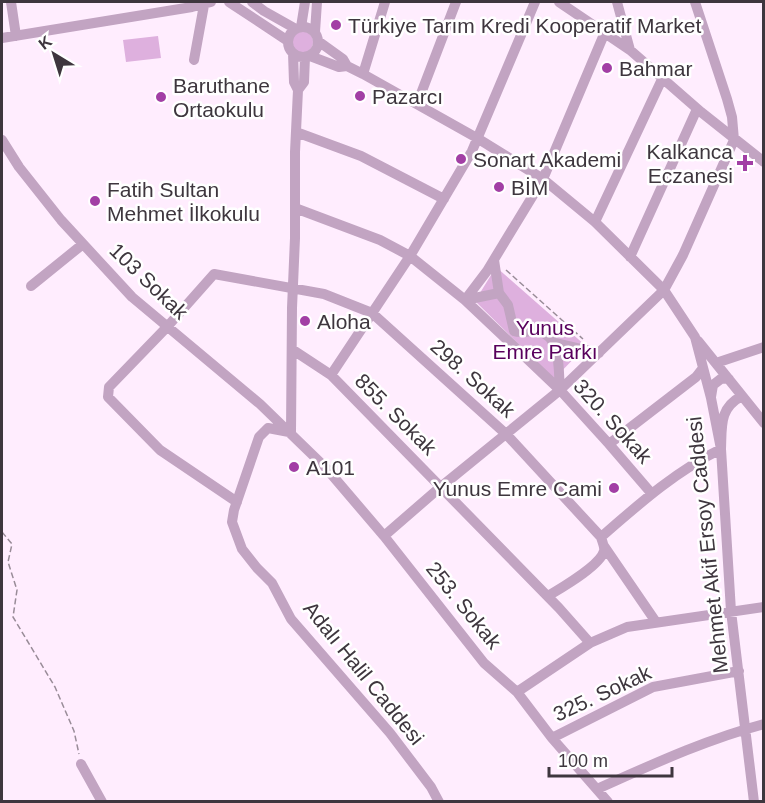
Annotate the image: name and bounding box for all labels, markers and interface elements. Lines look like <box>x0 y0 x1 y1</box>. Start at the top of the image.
place label: Türkiye Tarım Kredi Kooperatif Market <box>348 14 701 37</box>
marker: Türkiye Tarım Kredi Kooperatif Market <box>329 18 343 32</box>
north arrow <box>24 24 84 84</box>
text: K <box>35 32 55 53</box>
place label: Bahmar <box>619 57 693 80</box>
marker: Bahmar <box>600 61 614 75</box>
place label: Baruthane Ortaokulu <box>173 74 270 121</box>
place label: Pazarcı <box>372 85 443 108</box>
marker: Pazarcı <box>353 89 367 103</box>
marker: Baruthane Ortaokulu <box>154 90 168 104</box>
place label: Kalkanca Eczanesi <box>647 140 733 187</box>
place label: Sonart Akademi <box>473 148 621 171</box>
marker: Sonart Akademi <box>454 152 468 166</box>
marker: Kalkanca Eczanesi <box>738 156 752 170</box>
place label: BİM <box>511 176 548 199</box>
place label: Fatih Sultan Mehmet İlkokulu <box>107 178 260 225</box>
marker: BİM <box>492 180 506 194</box>
marker: Fatih Sultan Mehmet İlkokulu <box>88 194 102 208</box>
street label: 103 Sokak <box>105 238 193 324</box>
place label: Aloha <box>317 310 371 333</box>
marker: Aloha <box>298 314 312 328</box>
park label: Yunus Emre Parkı <box>492 316 598 363</box>
street label: 298. Sokak <box>426 334 520 422</box>
street label: 855. Sokak <box>351 369 442 460</box>
street label: 320. Sokak <box>569 374 657 468</box>
street label: Mehmet Akif Ersoy Caddesi <box>682 416 732 674</box>
place label: A101 <box>306 456 355 479</box>
marker: A101 <box>287 460 301 474</box>
place label: Yunus Emre Cami <box>433 477 602 500</box>
marker: Yunus Emre Cami <box>607 481 621 495</box>
street label: 253. Sokak <box>422 557 506 653</box>
street label: Adalı Halil Caddesi <box>299 597 429 749</box>
street label: 325. Sokak <box>550 660 655 726</box>
scale bar <box>549 740 672 778</box>
text: 100 m <box>558 751 608 771</box>

